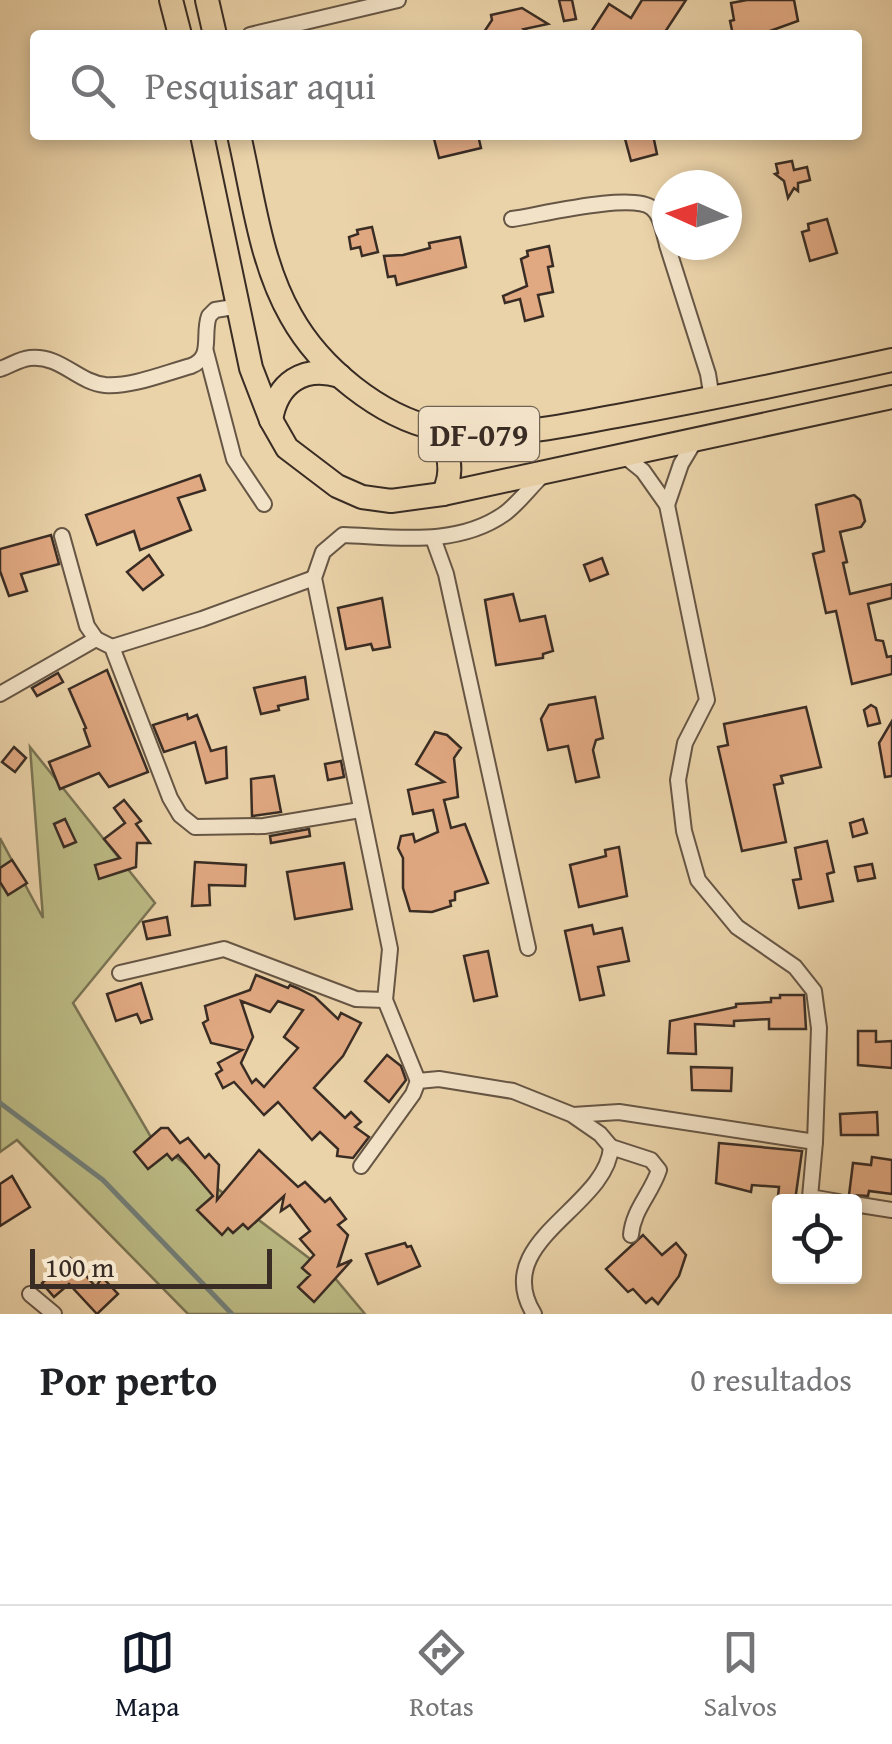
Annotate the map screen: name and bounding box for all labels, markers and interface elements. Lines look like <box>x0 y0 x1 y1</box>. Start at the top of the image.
search box <box>30 30 862 140</box>
text: Pesquisar aqui <box>145 57 376 113</box>
icon: search <box>65 58 120 113</box>
north arrow <box>652 170 742 260</box>
road number: DF-079 <box>419 407 539 461</box>
map controls <box>772 1194 862 1284</box>
button: locate <box>772 1194 862 1284</box>
scale bar <box>30 1244 272 1288</box>
text: 100 m <box>45 1246 114 1287</box>
text: Por perto <box>40 1349 217 1410</box>
text: 0 resultados <box>690 1356 852 1403</box>
tab: Mapa <box>115 1625 179 1726</box>
tab: Rotas <box>409 1625 474 1726</box>
tab: Salvos <box>704 1625 777 1726</box>

